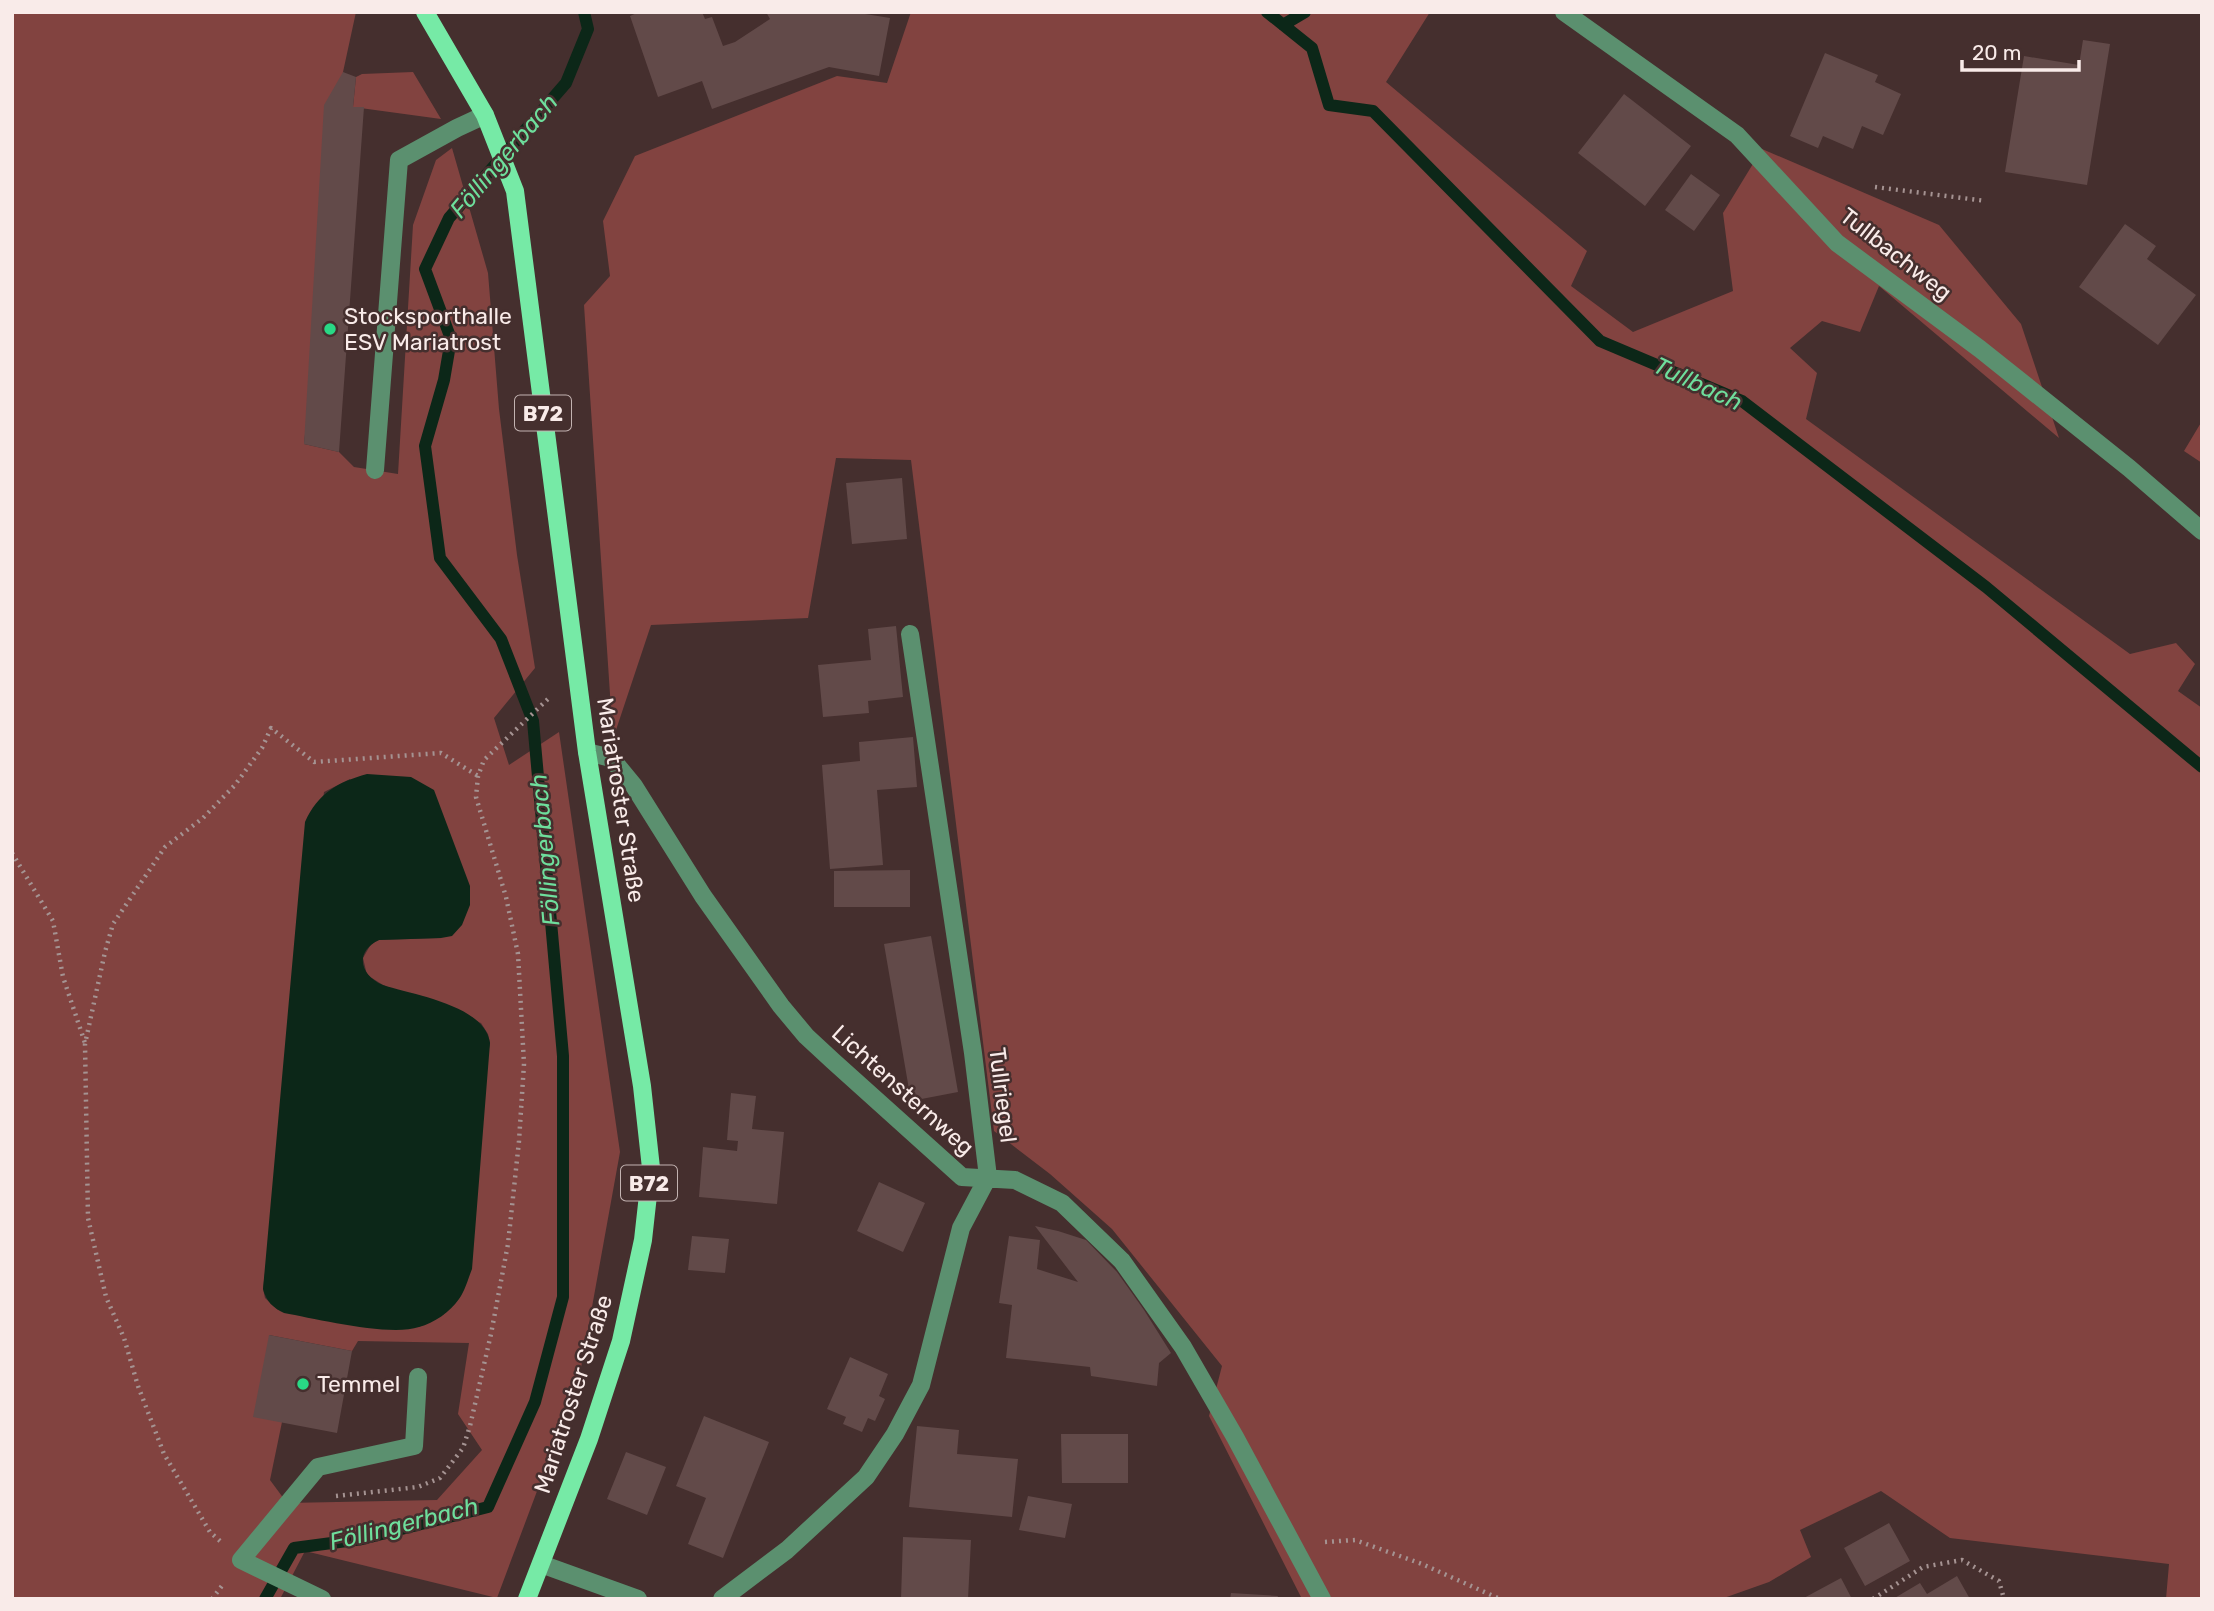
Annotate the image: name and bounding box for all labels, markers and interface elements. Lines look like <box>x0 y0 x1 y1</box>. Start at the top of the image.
scale bar <box>1962 28 2079 72</box>
text: 20 m <box>1972 40 2021 65</box>
water label: Föllingerbach <box>444 89 564 223</box>
street label: Tullbachweg <box>1835 202 1957 306</box>
place label: Stocksporthalle ESV Mariatrost <box>344 302 512 356</box>
marker: Stocksporthalle ESV Mariatrost <box>322 321 338 337</box>
water label: Tullbach <box>1649 351 1747 417</box>
road number: B72 <box>515 396 571 430</box>
street label: Mariatroster Straße <box>591 696 651 904</box>
water label: Föllingerbach <box>524 773 566 927</box>
street label: Lichtensternweg <box>826 1019 980 1161</box>
street label: Tullriegel <box>983 1046 1023 1144</box>
road number: B72 <box>621 1166 677 1200</box>
street label: Mariatroster Straße <box>528 1291 618 1497</box>
place label: Temmel <box>317 1370 400 1398</box>
marker: Temmel <box>295 1376 311 1392</box>
water label: Föllingerbach <box>327 1492 481 1556</box>

